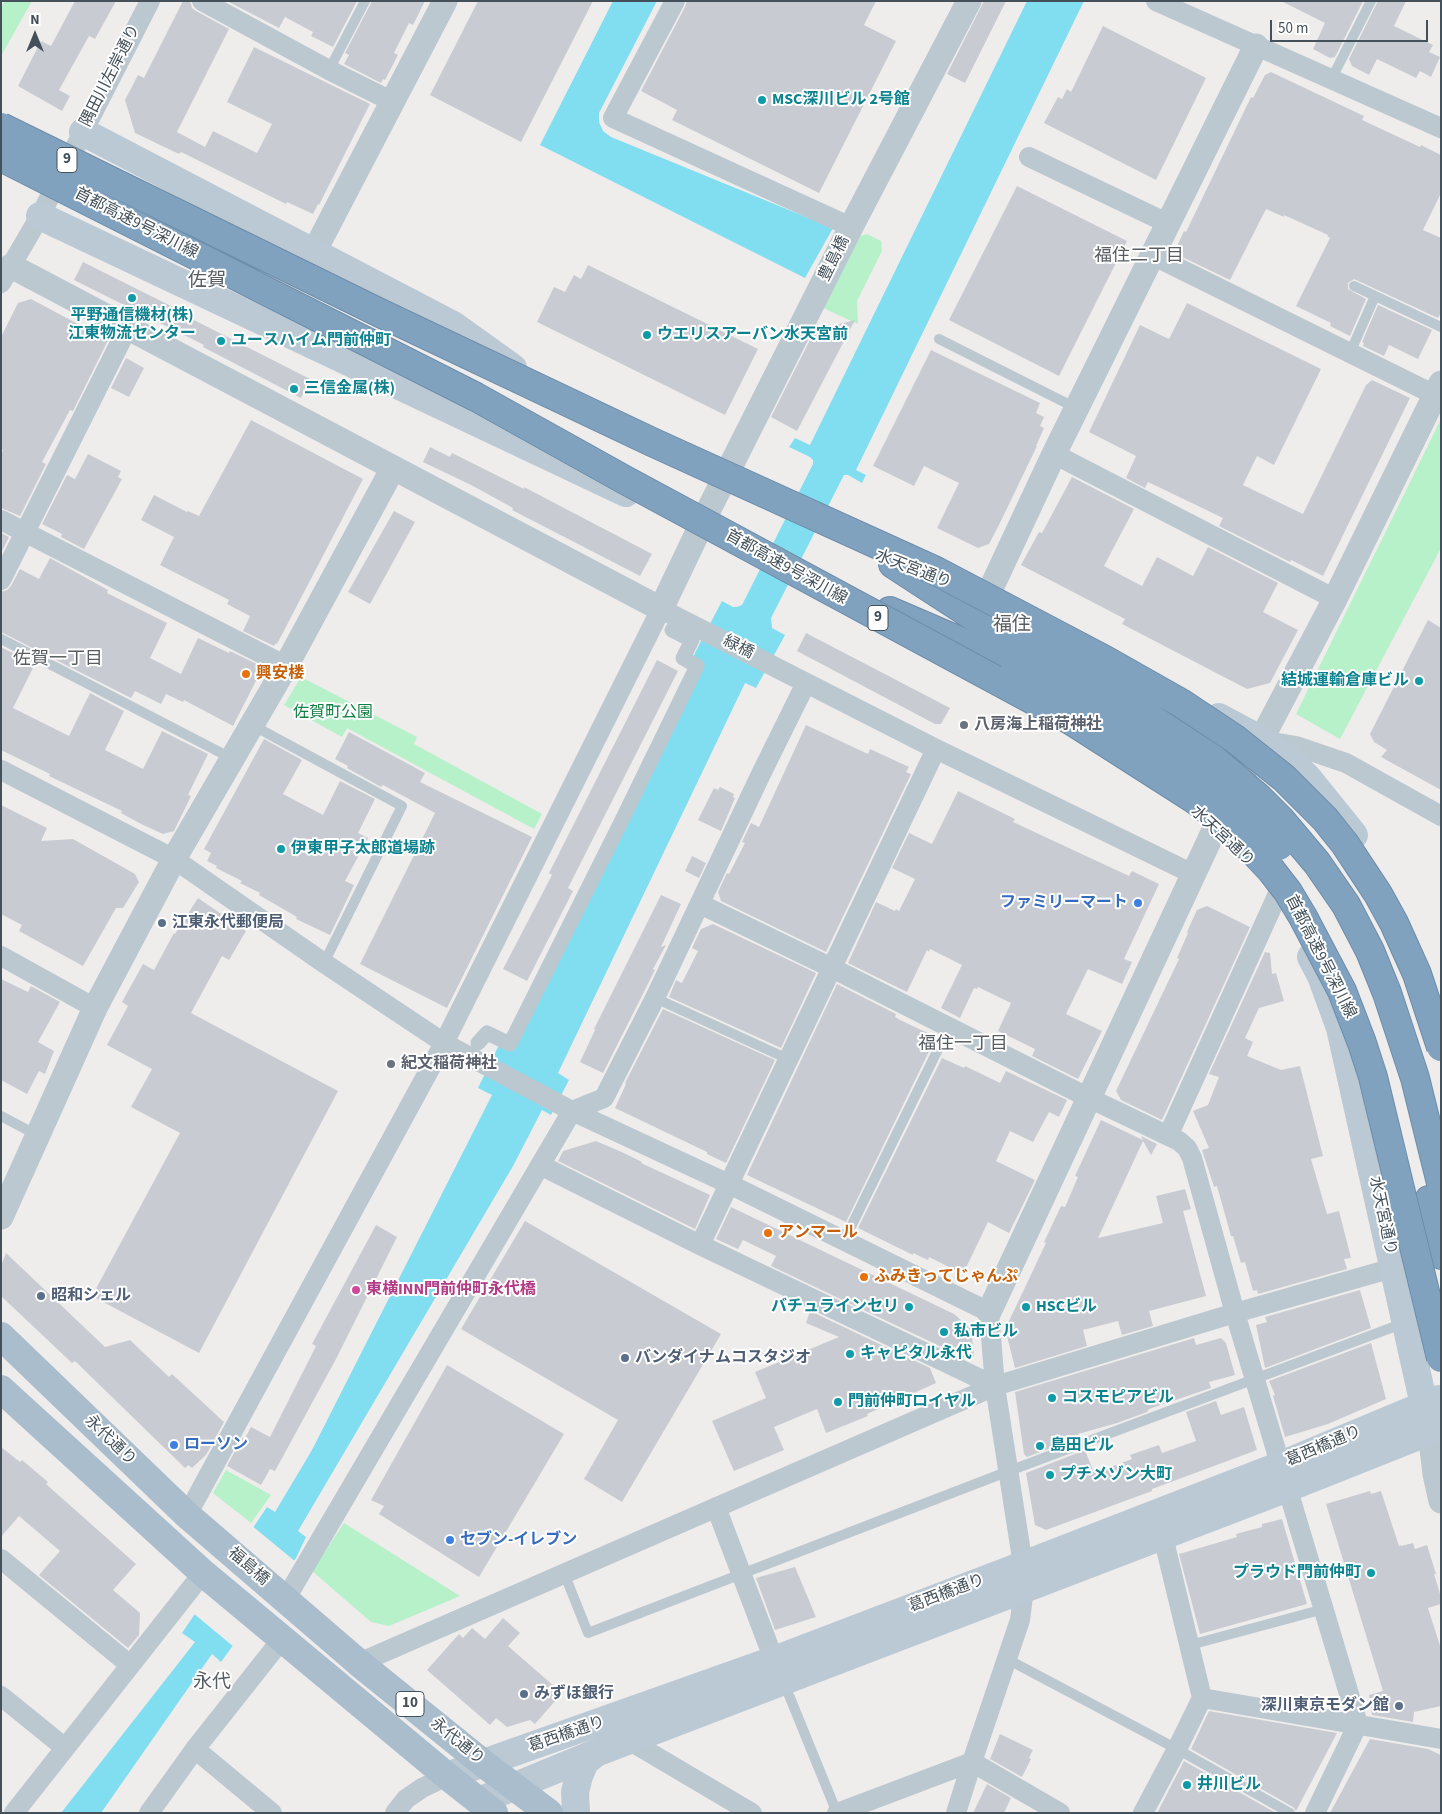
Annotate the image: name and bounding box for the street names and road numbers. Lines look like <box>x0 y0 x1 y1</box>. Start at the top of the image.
street label: 隅田川左岸通り <box>77 22 145 130</box>
road number: 9 <box>57 148 77 172</box>
street label: 首都高速9号深川線 <box>71 185 201 263</box>
street label: 豊島橋 <box>816 233 854 285</box>
street label: 首都高速9号深川線 <box>722 527 850 609</box>
street label: 水天宮通り <box>872 547 954 593</box>
road number: 9 <box>868 606 888 630</box>
street label: 緑橋 <box>719 632 757 664</box>
street label: 水天宮通り <box>1186 803 1258 871</box>
street label: 首都高速9号深川線 <box>1281 892 1359 1022</box>
street label: 水天宮通り <box>1364 1175 1400 1257</box>
street label: 永代通り <box>80 1412 140 1470</box>
street label: 葛西橋通り <box>1283 1423 1365 1471</box>
street label: 福島橋 <box>224 1544 272 1590</box>
street label: 葛西橋通り <box>906 1571 988 1617</box>
road number: 10 <box>396 1692 424 1716</box>
street label: 葛西橋通り <box>526 1713 608 1757</box>
street label: 永代通り <box>426 1714 488 1770</box>

